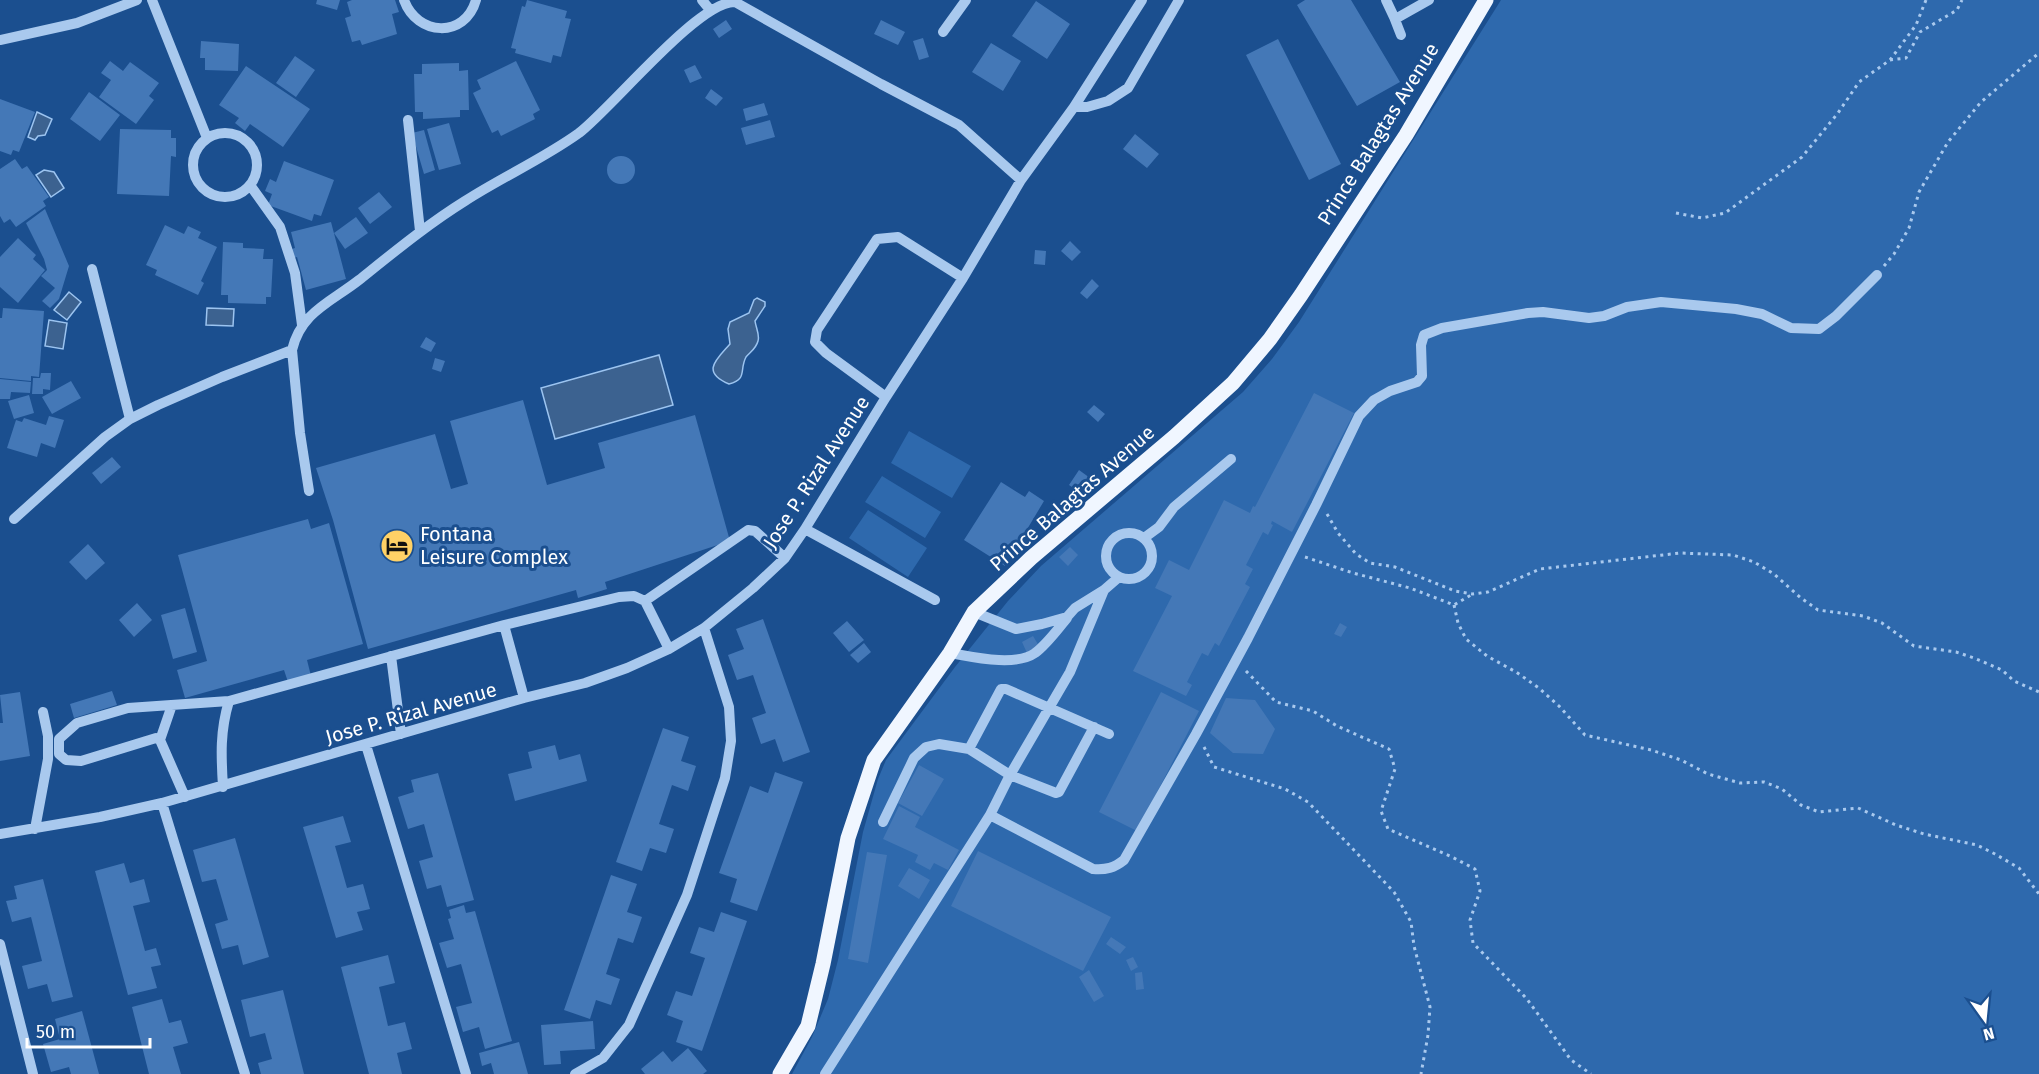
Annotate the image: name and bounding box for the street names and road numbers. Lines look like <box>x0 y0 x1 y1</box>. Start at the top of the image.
street label: Prince Balagtas Avenue <box>1312 39 1444 229</box>
street label: Jose P. Rizal Avenue <box>758 391 874 553</box>
street label: Prince Balagtas Avenue <box>985 420 1159 576</box>
street label: Jose P. Rizal Avenue <box>323 677 499 749</box>

